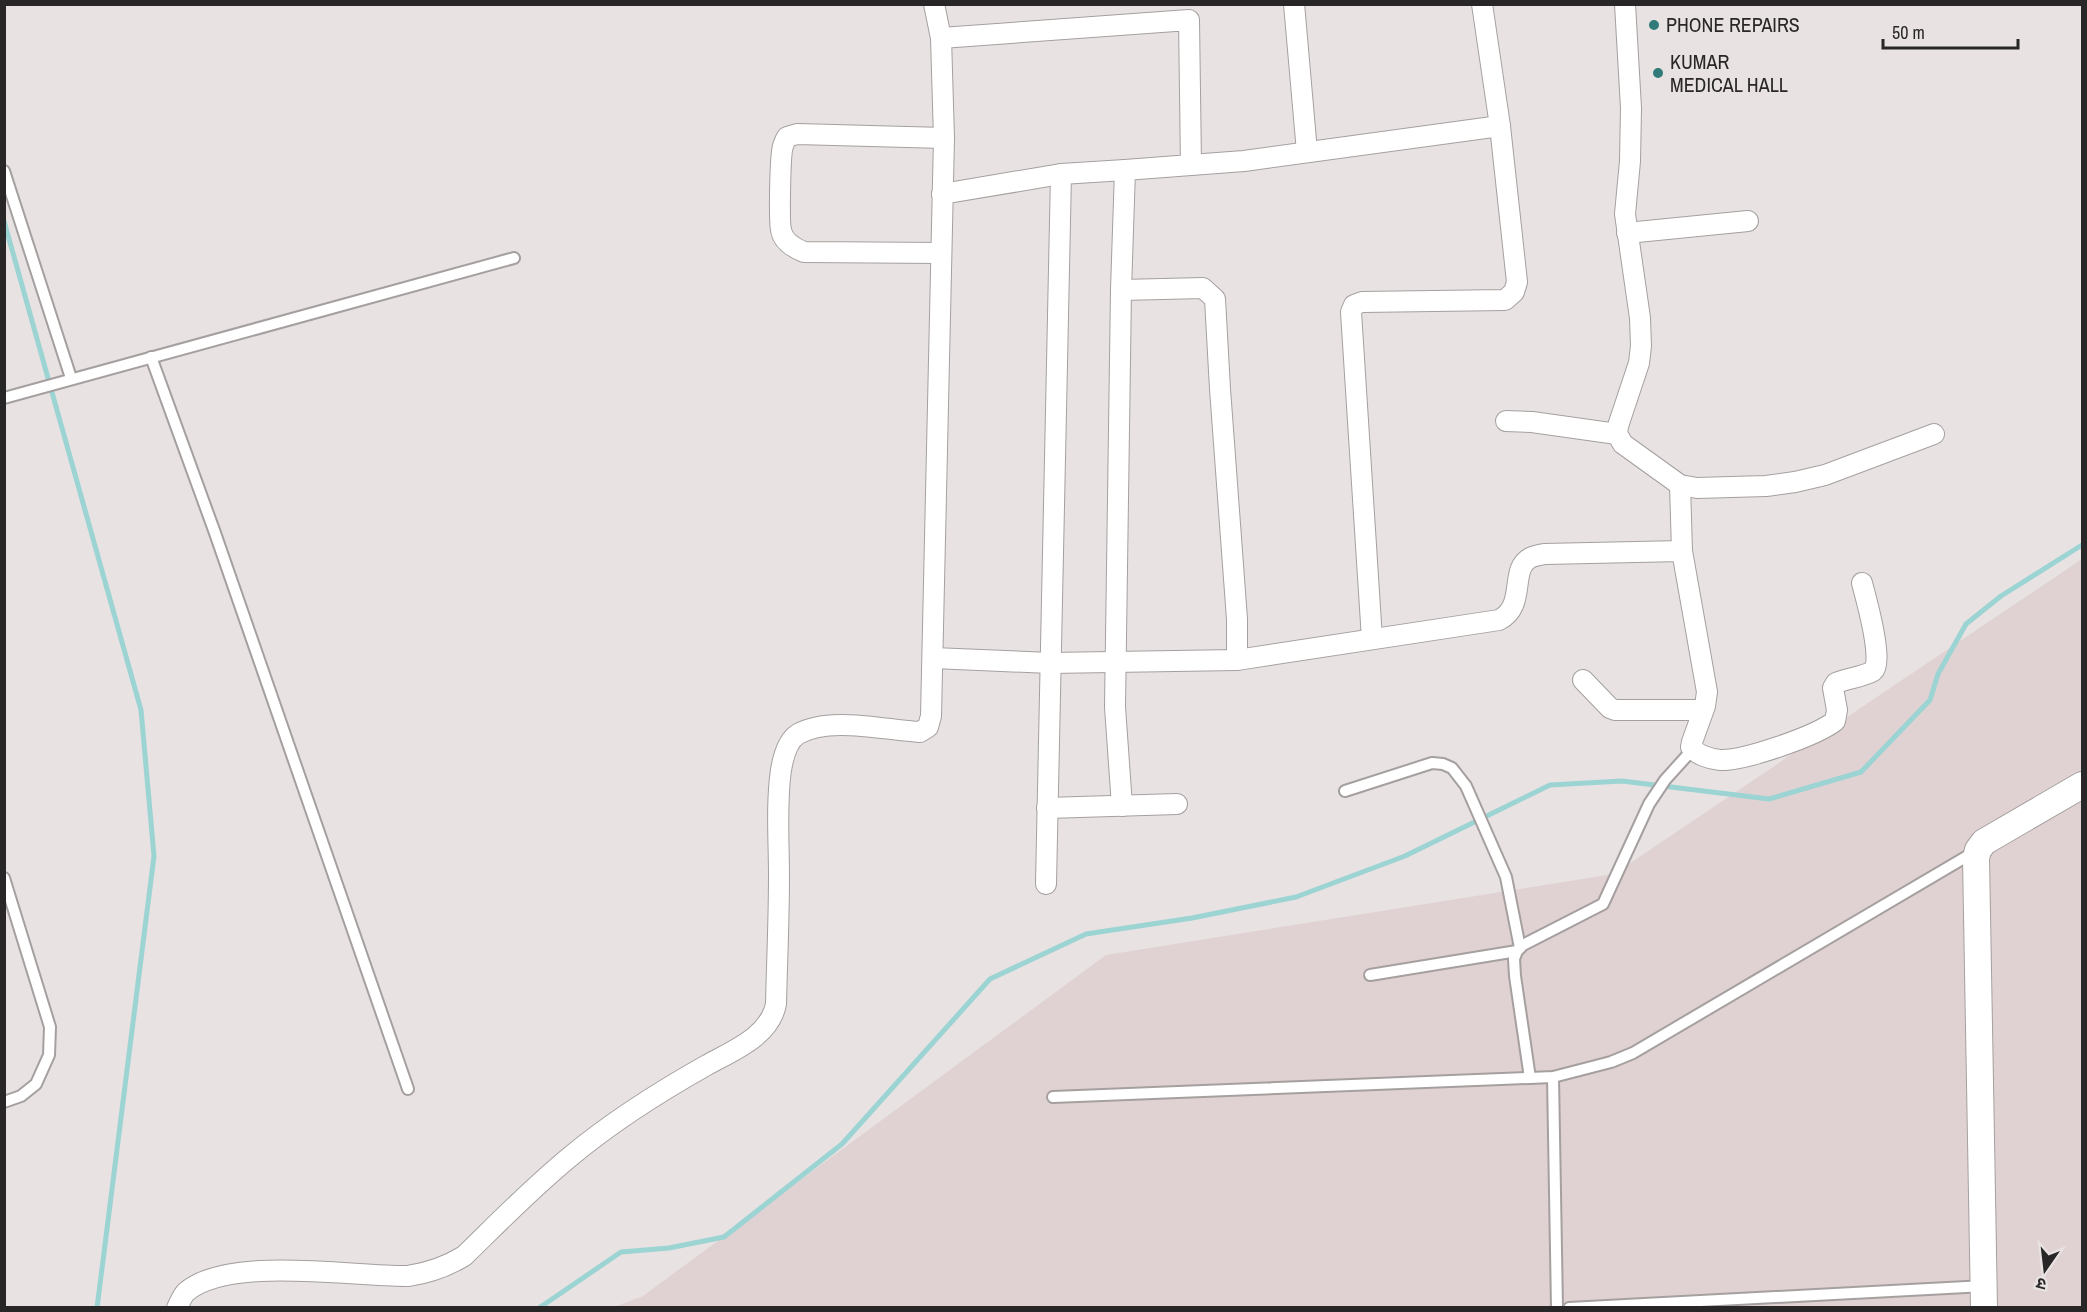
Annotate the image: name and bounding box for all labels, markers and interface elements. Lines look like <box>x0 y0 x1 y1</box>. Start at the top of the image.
place label: PHONE REPAIRS <box>1666 11 1800 38</box>
scale bar <box>1883 12 2018 50</box>
marker: PHONE REPAIRS <box>1647 18 1661 32</box>
text: 50 m <box>1892 20 1925 45</box>
place label: KUMAR MEDICAL HALL <box>1670 48 1788 98</box>
marker: KUMAR MEDICAL HALL <box>1651 66 1665 80</box>
north arrow <box>2015 1240 2075 1300</box>
text: उ <box>2034 1273 2049 1296</box>

